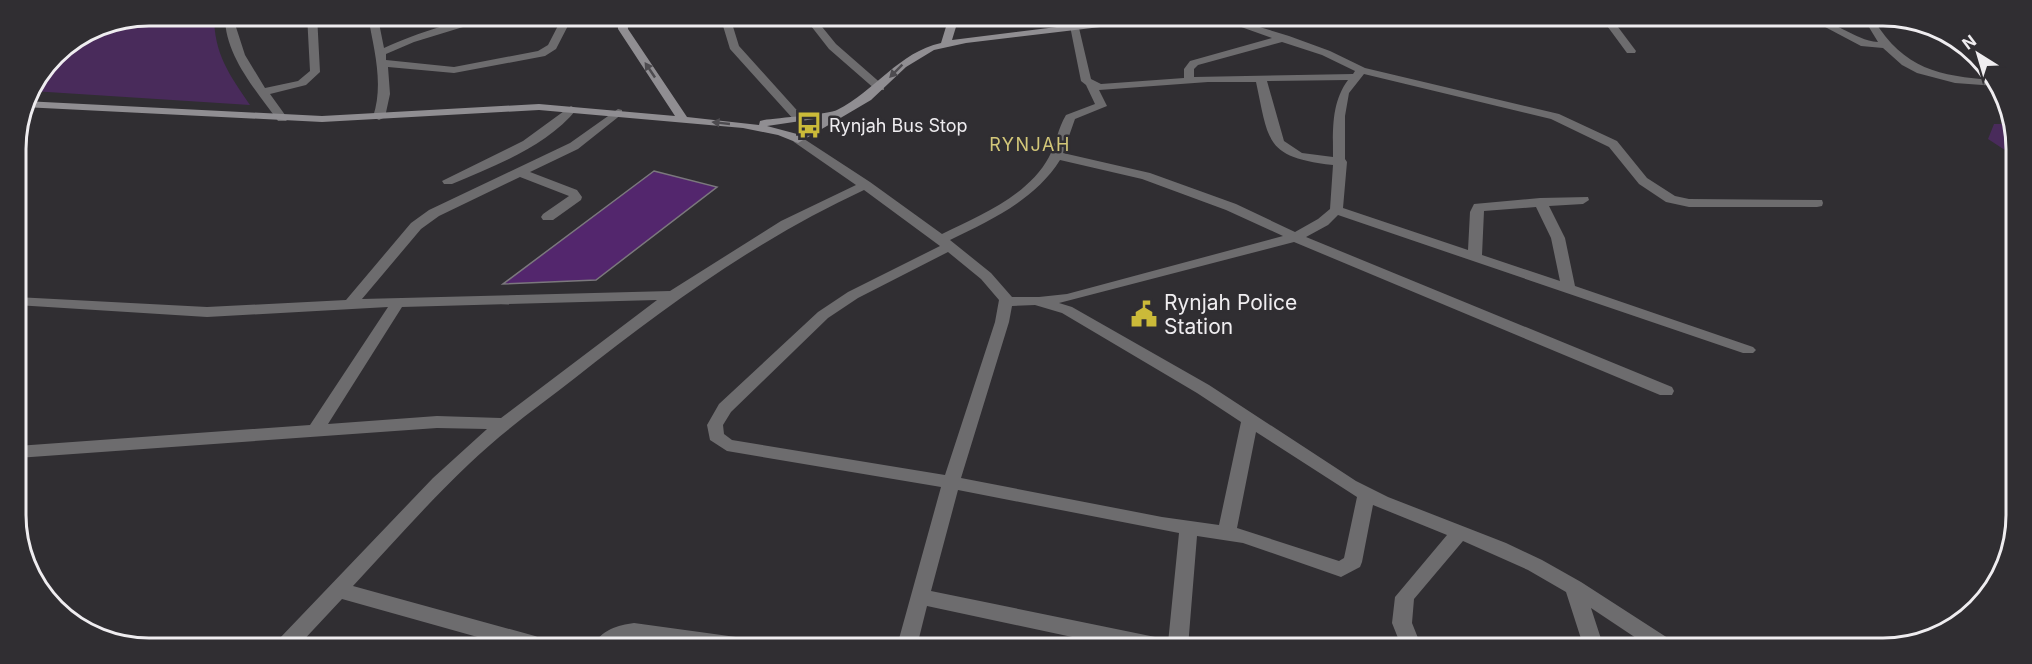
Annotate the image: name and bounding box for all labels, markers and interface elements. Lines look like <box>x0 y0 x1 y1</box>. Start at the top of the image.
north arrow <box>1948 24 2008 84</box>
text: N <box>1958 30 1980 54</box>
one-way arrow <box>644 63 656 79</box>
one-way arrow <box>889 64 903 78</box>
bus stop icon: Rynjah Bus Stop <box>794 110 824 140</box>
place label: Rynjah Bus Stop <box>829 115 968 136</box>
one-way arrow <box>712 118 731 128</box>
district label: RYNJAH <box>989 134 1071 155</box>
place label: Rynjah Police Station <box>1164 290 1297 339</box>
public building icon: Rynjah Police Station <box>1129 299 1159 329</box>

